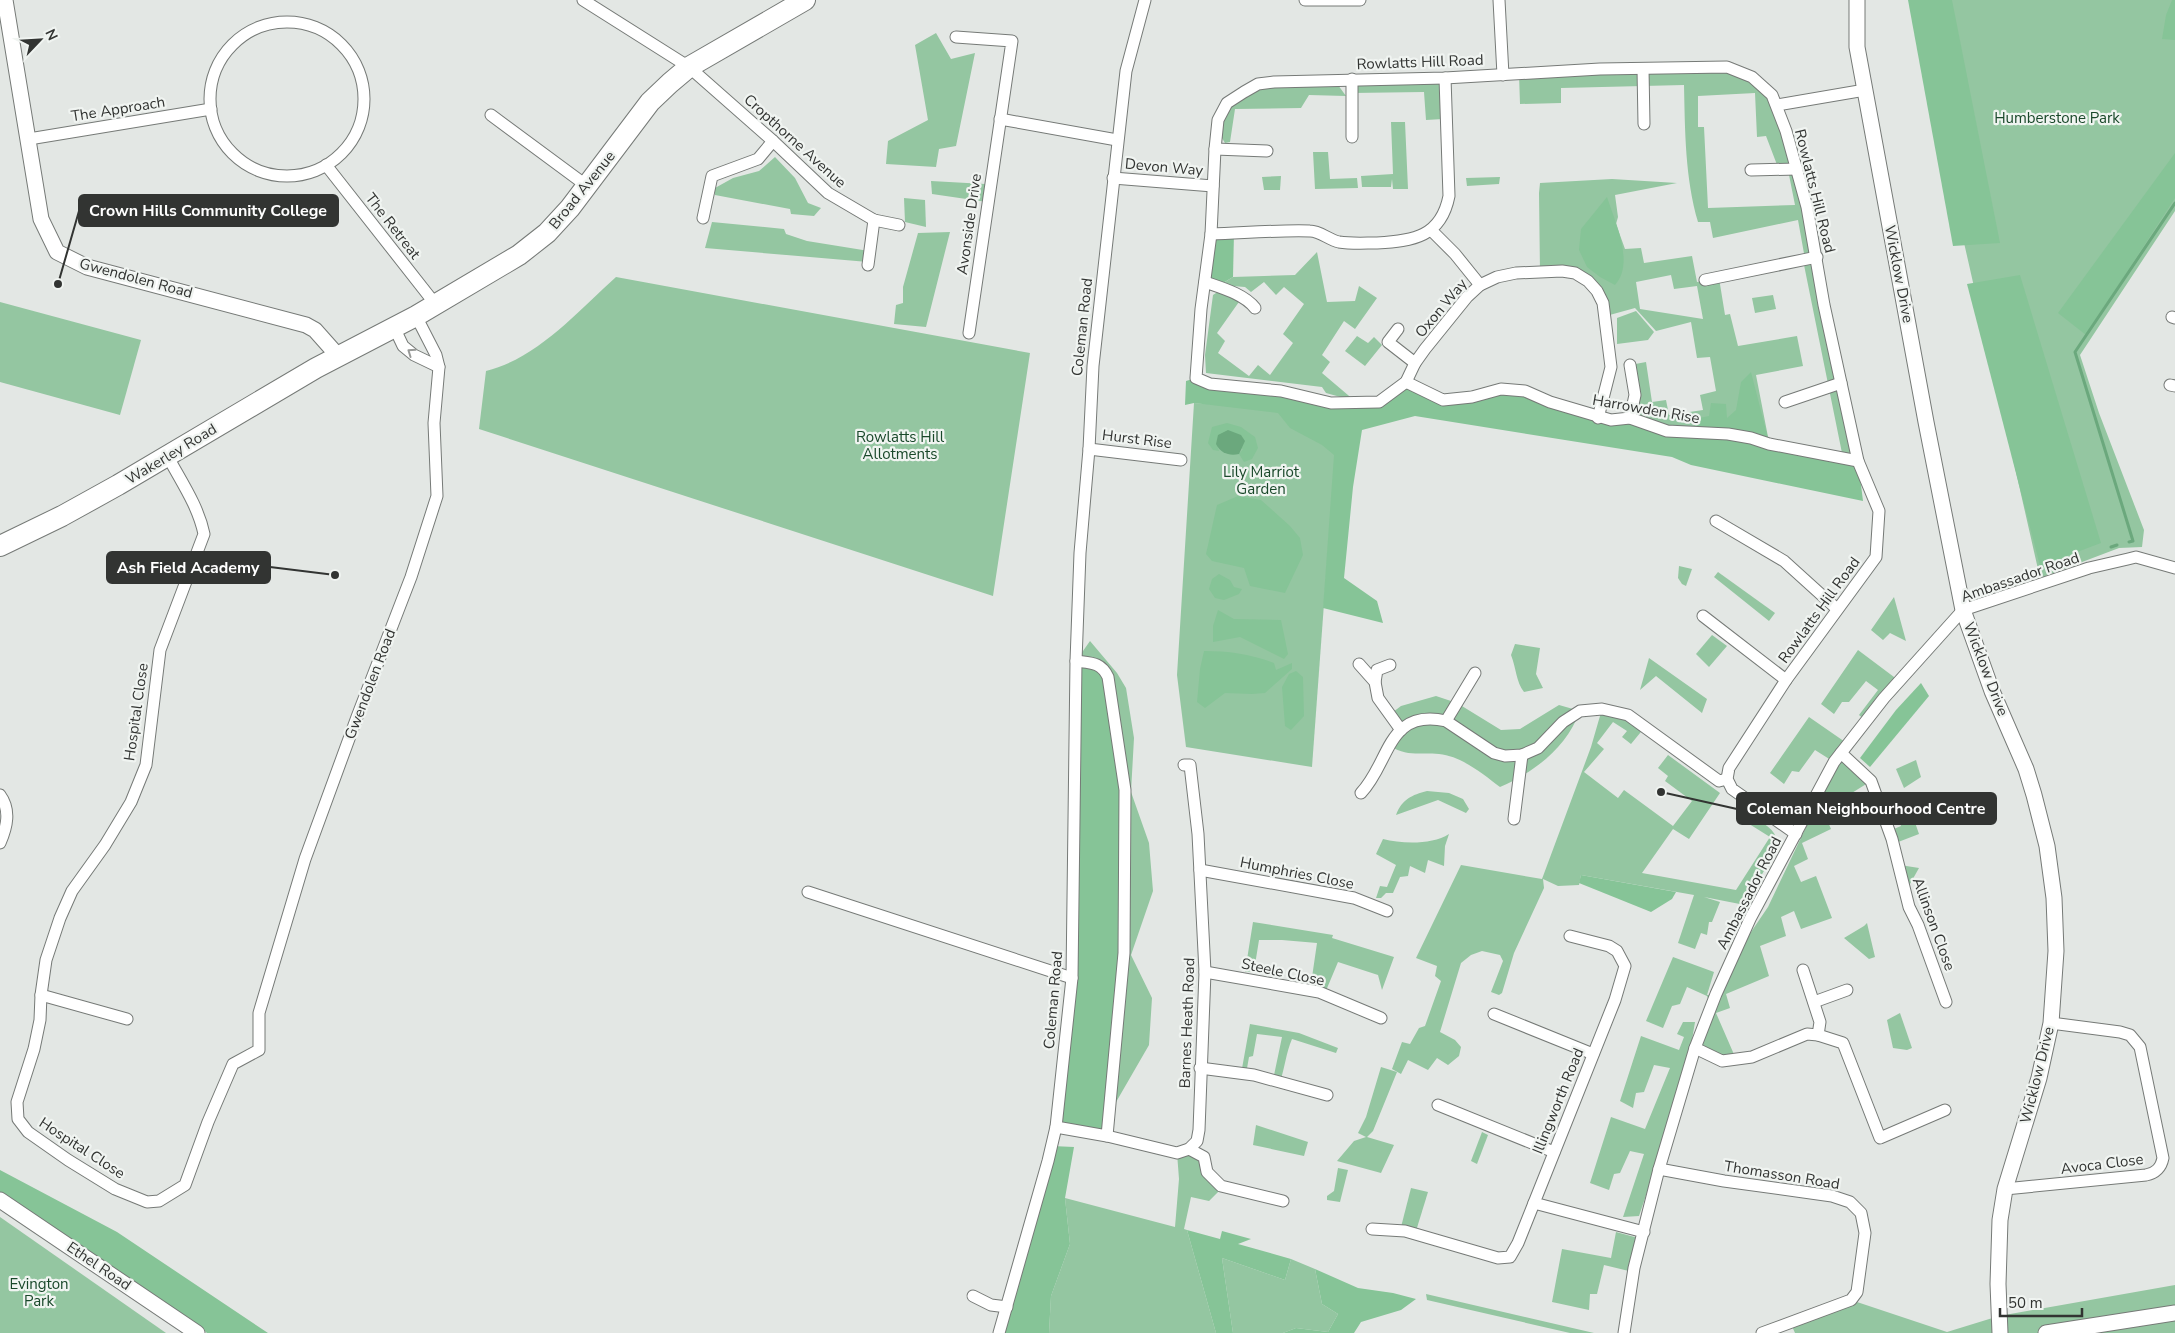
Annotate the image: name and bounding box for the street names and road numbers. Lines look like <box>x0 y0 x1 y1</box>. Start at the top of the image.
street label: Rowlatts Hill Road <box>1356 50 1484 74</box>
street label: Cropthorne Avenue <box>740 90 850 192</box>
street label: The Approach <box>70 92 166 126</box>
street label: Rowlatts Hill Road <box>1790 127 1840 255</box>
street label: Broad Avenue <box>544 147 620 233</box>
street label: Devon Way <box>1124 154 1204 180</box>
street label: Avonside Drive <box>952 172 986 276</box>
street label: The Retreat <box>361 189 426 264</box>
street label: Wicklow Drive <box>1880 223 1918 325</box>
street label: Gwendolen Road <box>77 253 195 303</box>
street label: Oxon Way <box>1410 274 1472 342</box>
street label: Coleman Road <box>1067 277 1097 377</box>
street label: Harrowden Rise <box>1591 390 1701 428</box>
street label: Wakerley Road <box>122 419 220 489</box>
street label: Hurst Rise <box>1101 425 1173 453</box>
street label: Ambassador Road <box>1958 547 2082 607</box>
street label: Rowlatts Hill Road <box>1774 553 1864 667</box>
street label: Wicklow Drive <box>1959 619 2013 719</box>
street label: Gwendolen Road <box>340 626 400 742</box>
street label: Hospital Close <box>119 662 153 762</box>
street label: Ambassador Road <box>1712 833 1786 953</box>
street label: Humphries Close <box>1238 852 1356 894</box>
street label: Allinson Close <box>1908 875 1960 973</box>
street label: Coleman Road <box>1039 950 1067 1050</box>
street label: Steele Close <box>1240 953 1326 991</box>
street label: Barnes Heath Road <box>1175 957 1199 1089</box>
street label: Wicklow Drive <box>2015 1024 2059 1125</box>
street label: Illingworth Road <box>1528 1045 1588 1157</box>
street label: Hospital Close <box>35 1113 129 1183</box>
street label: Avoca Close <box>2059 1149 2145 1179</box>
street label: Thomasson Road <box>1723 1156 1841 1194</box>
street label: Ethel Road <box>63 1237 135 1295</box>

